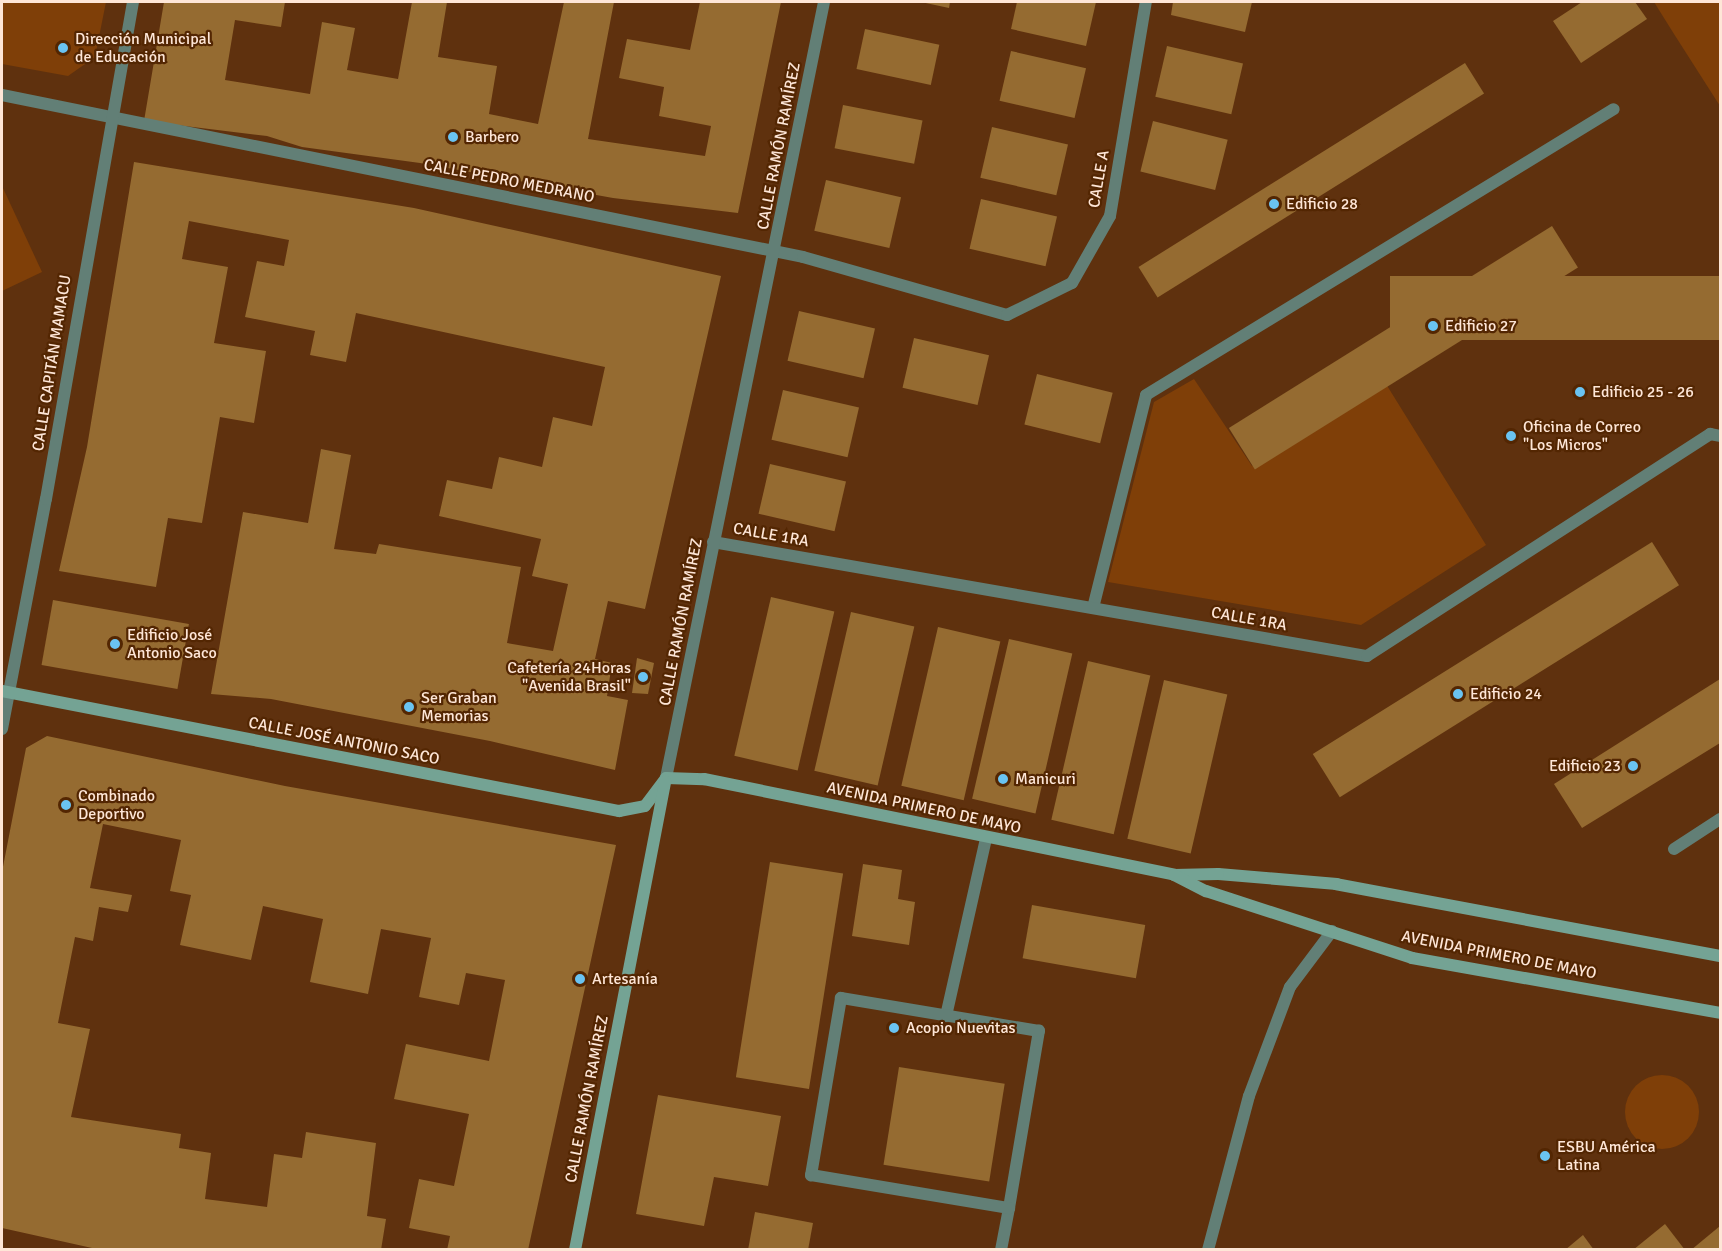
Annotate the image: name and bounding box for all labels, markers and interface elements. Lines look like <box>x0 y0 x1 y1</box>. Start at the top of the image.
place label: Dirección Municipal de Educación <box>75 29 211 67</box>
marker: Dirección Municipal de Educación <box>56 41 70 55</box>
street label: CALLE RAMÓN RAMÍREZ <box>753 61 805 231</box>
place label: Barbero <box>465 127 519 147</box>
marker: Barbero <box>446 130 460 144</box>
street label: CALLE A <box>1084 149 1114 209</box>
street label: CALLE PEDRO MEDRANO <box>422 155 596 207</box>
place label: Edificio 28 <box>1286 194 1358 214</box>
marker: Edificio 28 <box>1267 197 1281 211</box>
street label: CALLE CAPITÁN MAMACU <box>29 273 75 453</box>
place label: Edificio 27 <box>1445 316 1517 336</box>
marker: Edificio 27 <box>1426 319 1440 333</box>
place label: Edificio 25 - 26 <box>1592 382 1694 402</box>
marker: Edificio 25 - 26 <box>1573 385 1587 399</box>
place label: Oficina de Correo "Los Micros" <box>1523 417 1641 455</box>
marker: Oficina de Correo "Los Micros" <box>1504 429 1518 443</box>
street label: CALLE 1RA <box>732 519 810 551</box>
street label: CALLE RAMÓN RAMÍREZ <box>655 537 707 707</box>
street label: CALLE 1RA <box>1210 603 1288 635</box>
place label: Edificio José Antonio Saco <box>127 625 217 663</box>
marker: Edificio José Antonio Saco <box>108 637 122 651</box>
place label: Cafetería 24Horas "Avenida Brasil" <box>507 658 631 696</box>
marker: Cafetería 24Horas "Avenida Brasil" <box>636 670 650 684</box>
place label: Edificio 24 <box>1470 684 1542 704</box>
marker: Edificio 24 <box>1451 687 1465 701</box>
place label: Ser Graban Memorias <box>421 688 497 726</box>
marker: Ser Graban Memorias <box>402 700 416 714</box>
street label: CALLE JOSÉ ANTONIO SACO <box>247 713 441 769</box>
place label: Edificio 23 <box>1549 756 1621 776</box>
marker: Edificio 23 <box>1626 759 1640 773</box>
place label: Manicuri <box>1015 769 1076 789</box>
marker: Manicuri <box>996 772 1010 786</box>
street label: AVENIDA PRIMERO DE MAYO <box>825 778 1023 838</box>
place label: Combinado Deportivo <box>78 786 155 824</box>
marker: Combinado Deportivo <box>59 798 73 812</box>
street label: AVENIDA PRIMERO DE MAYO <box>1400 927 1598 983</box>
place label: Artesanía <box>592 969 658 989</box>
marker: Artesanía <box>573 972 587 986</box>
street label: CALLE RAMÓN RAMÍREZ <box>561 1014 613 1184</box>
place label: Acopio Nuevitas <box>906 1018 1016 1038</box>
marker: Acopio Nuevitas <box>887 1021 901 1035</box>
place label: ESBU América Latina <box>1557 1137 1656 1175</box>
marker: ESBU América Latina <box>1538 1149 1552 1163</box>

